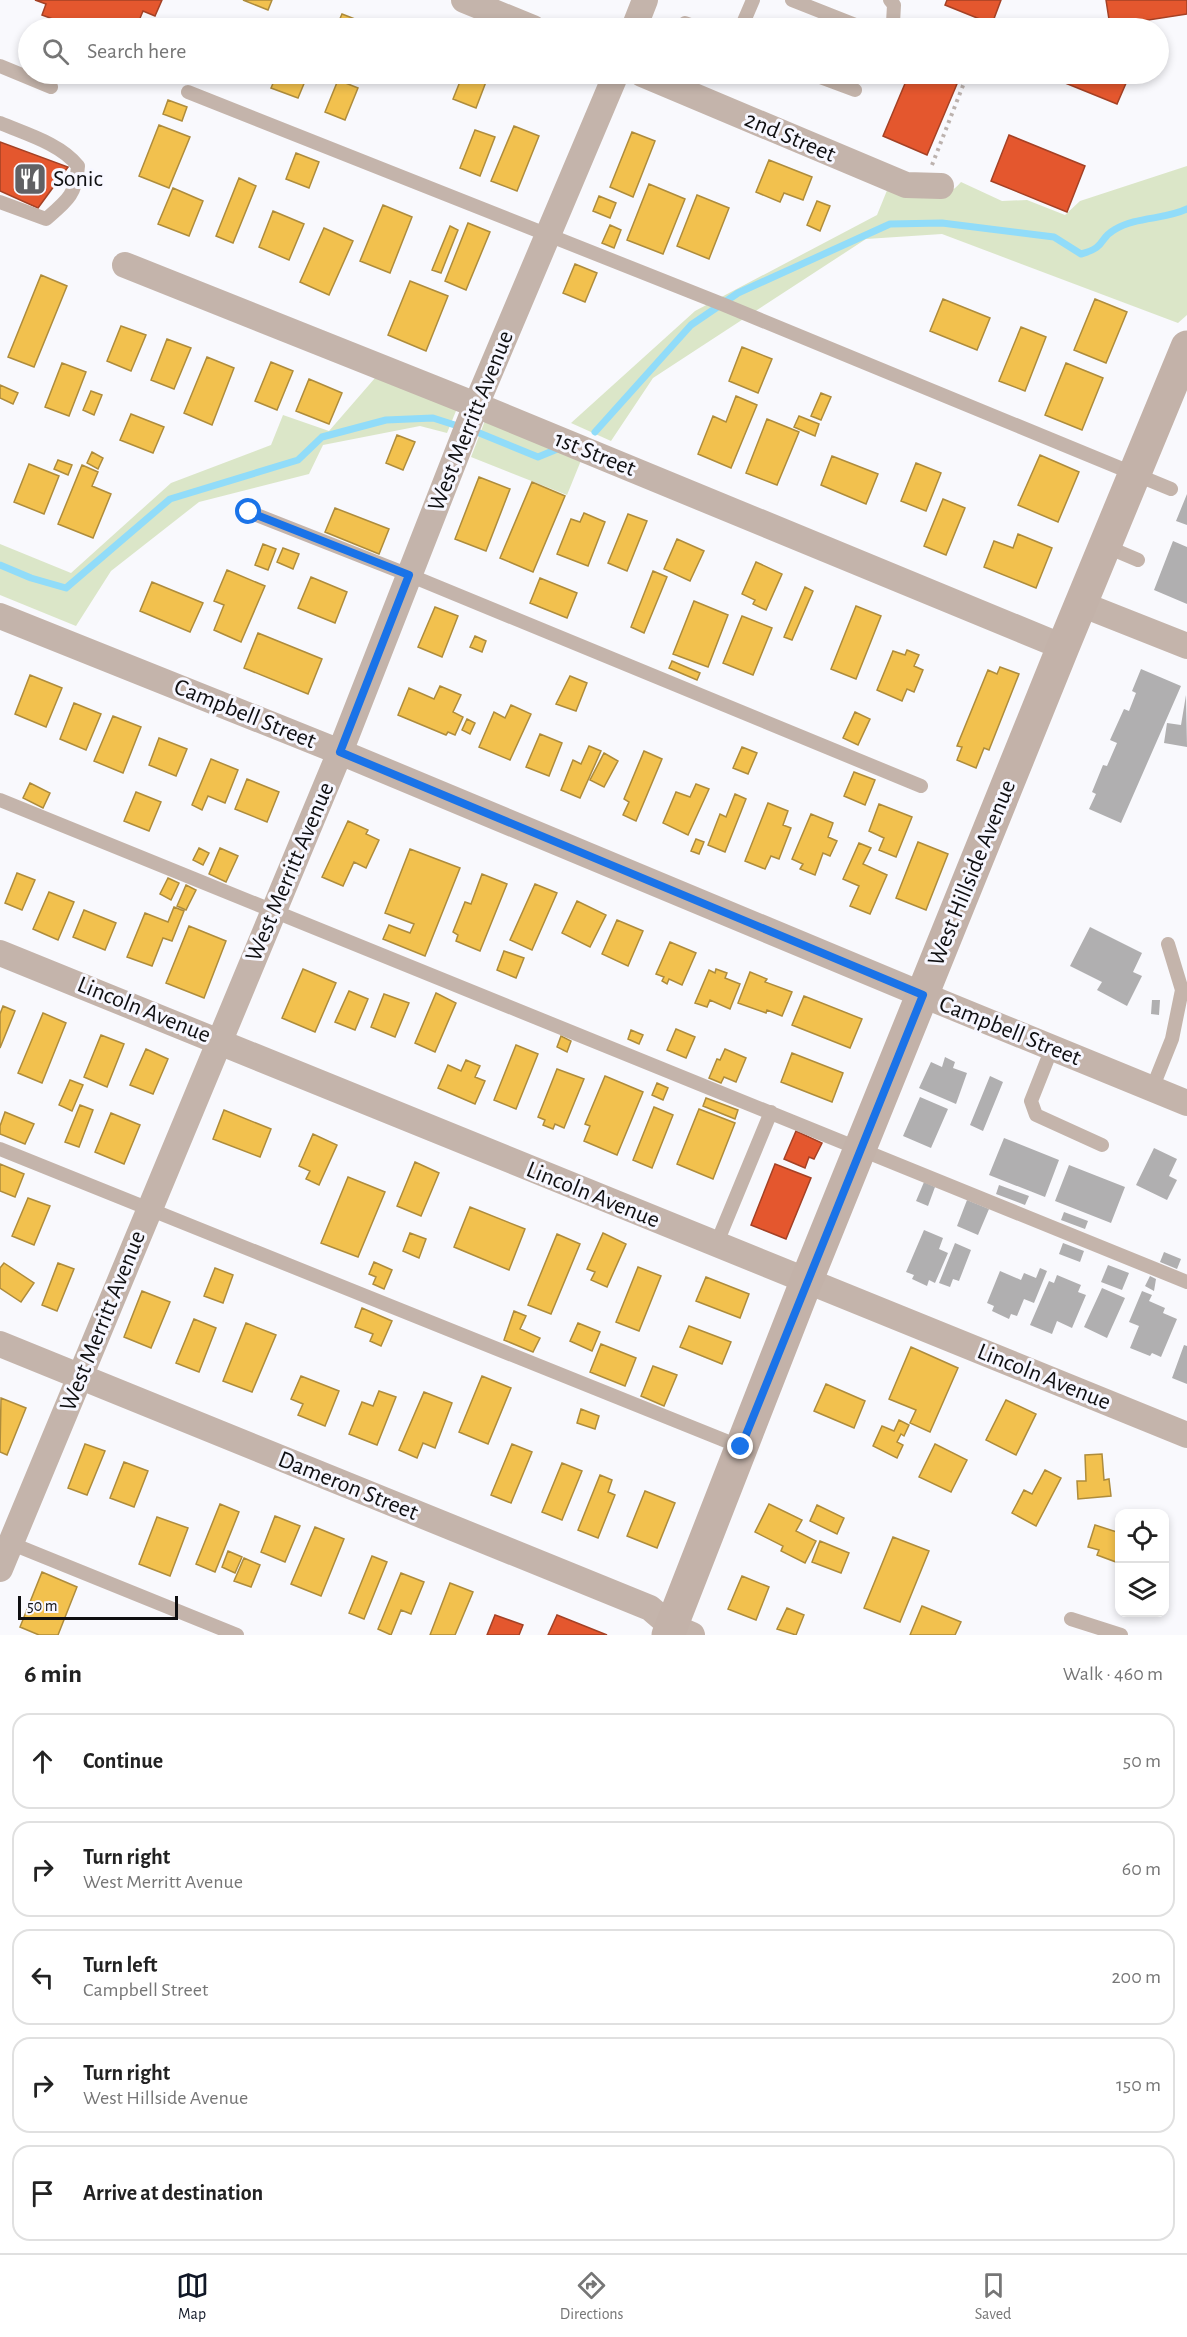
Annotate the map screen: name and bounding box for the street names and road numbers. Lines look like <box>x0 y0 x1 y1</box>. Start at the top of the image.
street label: 2nd Street <box>741 107 839 167</box>
street label: West Merritt Avenue <box>424 327 518 515</box>
street label: 1st Street <box>551 427 639 481</box>
street label: Campbell Street <box>171 675 320 753</box>
street label: West Hillside Avenue <box>924 777 1020 969</box>
street label: West Merritt Avenue <box>241 779 339 965</box>
street label: Lincoln Avenue <box>74 972 214 1048</box>
street label: Campbell Street <box>936 992 1085 1070</box>
street label: Lincoln Avenue <box>523 1157 663 1233</box>
street label: West Merritt Avenue <box>56 1227 150 1415</box>
street label: Lincoln Avenue <box>974 1339 1114 1415</box>
street label: Dameron Street <box>275 1447 422 1525</box>

